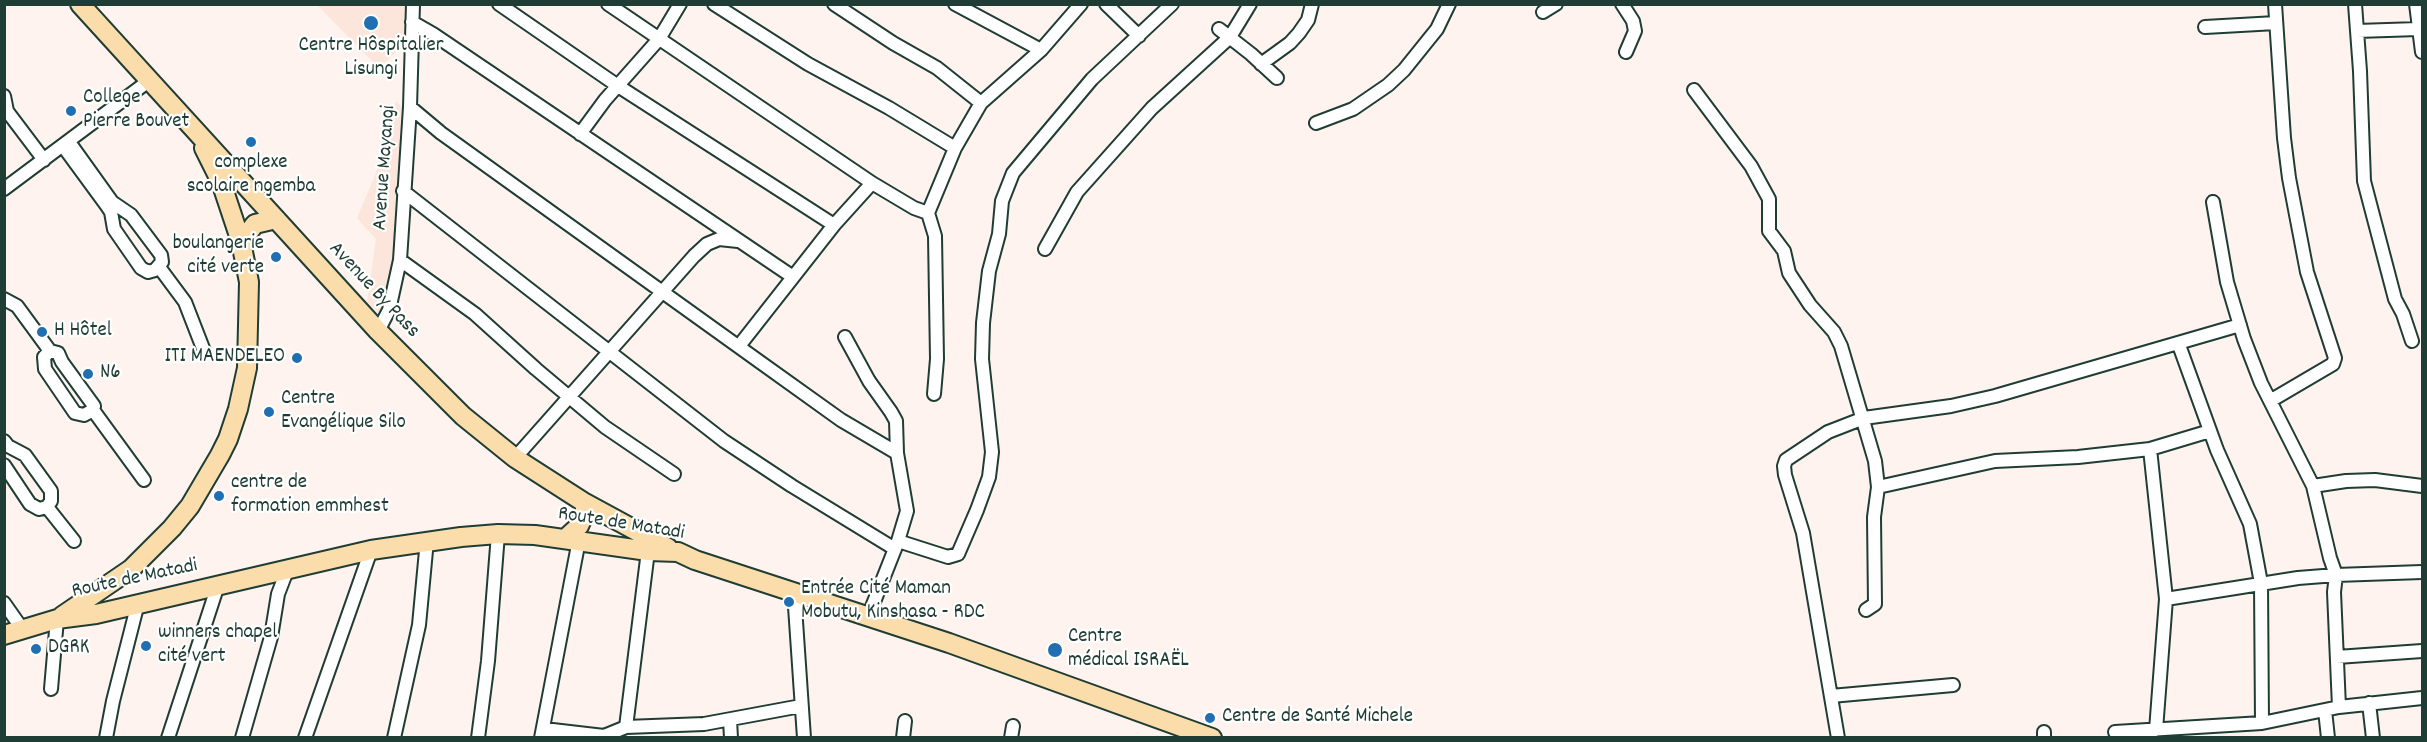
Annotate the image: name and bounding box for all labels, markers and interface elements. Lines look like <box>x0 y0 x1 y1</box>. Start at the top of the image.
marker: Centre Hôspitalier Lisungi <box>362 14 380 32</box>
place label: Centre Hôspitalier Lisungi <box>299 34 443 84</box>
place label: College Pierre Bouvet <box>83 86 189 136</box>
marker: College Pierre Bouvet <box>64 104 78 118</box>
street label: Avenue Mayangi <box>369 105 403 231</box>
marker: complexe scolaire ngemba <box>244 135 258 149</box>
place label: complexe scolaire ngemba <box>187 151 315 201</box>
place label: boulangerie cité verte <box>173 232 264 282</box>
street label: Avenue By Pass <box>322 238 424 344</box>
marker: boulangerie cité verte <box>269 250 283 264</box>
place label: H Hôtel <box>54 319 112 345</box>
marker: H Hôtel <box>35 325 49 339</box>
place label: ITI MAENDELEO <box>165 345 285 371</box>
marker: ITI MAENDELEO <box>290 351 304 365</box>
place label: N6 <box>100 361 121 387</box>
marker: N6 <box>81 367 95 381</box>
place label: Centre Evangélique Silo <box>281 387 406 437</box>
marker: Centre Evangélique Silo <box>262 405 276 419</box>
place label: centre de formation emmhest <box>231 471 389 521</box>
marker: centre de formation emmhest <box>212 489 226 503</box>
street label: Route de Matadi <box>556 503 686 547</box>
street label: Route de Matadi <box>70 554 200 606</box>
place label: Entrée Cité Maman Mobutu, Kinshasa - RDC <box>801 577 985 627</box>
marker: Entrée Cité Maman Mobutu, Kinshasa - RDC <box>782 595 796 609</box>
place label: winners chapel cité vert <box>158 621 277 671</box>
place label: Centre médical ISRAËL <box>1068 625 1189 675</box>
place label: DGRK <box>48 636 89 662</box>
marker: winners chapel cité vert <box>139 639 153 653</box>
marker: Centre médical ISRAËL <box>1046 641 1064 659</box>
marker: DGRK <box>29 642 43 656</box>
place label: Centre de Santé Michele <box>1222 705 1413 731</box>
marker: Centre de Santé Michele <box>1203 711 1217 725</box>

